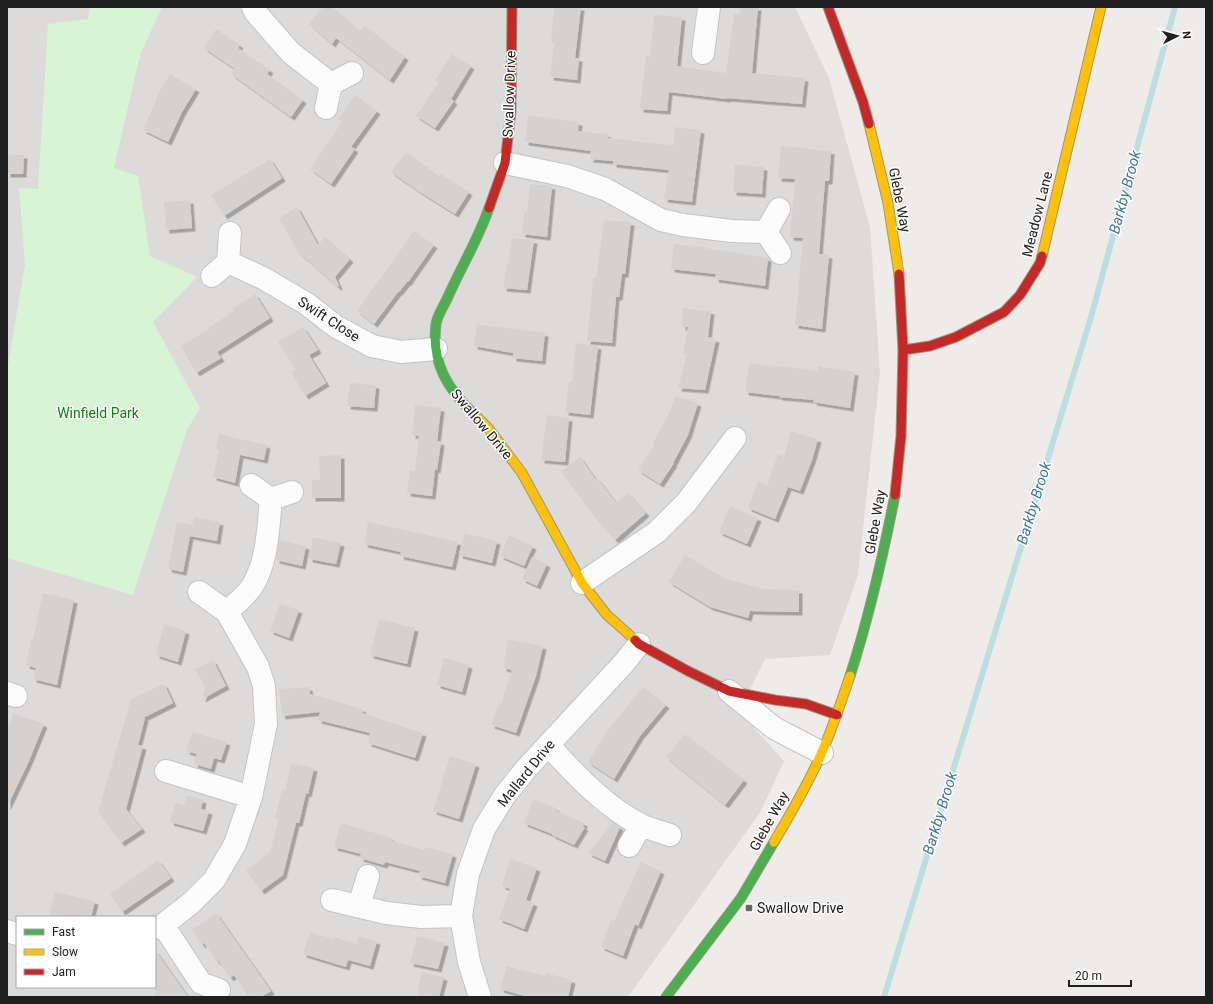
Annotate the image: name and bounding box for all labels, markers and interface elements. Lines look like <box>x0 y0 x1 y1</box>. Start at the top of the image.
north arrow <box>1157 16 1197 56</box>
text: N <box>1180 30 1193 40</box>
street label: Swallow Drive <box>499 50 519 138</box>
water label: Barkby Brook <box>1105 148 1145 236</box>
street label: Glebe Way <box>886 166 914 234</box>
street label: Meadow Lane <box>1019 170 1055 258</box>
street label: Swift Close <box>295 293 363 345</box>
street label: Swallow Drive <box>448 386 516 462</box>
park label: Winfield Park <box>57 405 140 421</box>
water label: Barkby Brook <box>1013 459 1055 547</box>
street label: Glebe Way <box>861 488 889 556</box>
street label: Mallard Drive <box>494 736 558 810</box>
water label: Barkby Brook <box>919 769 961 857</box>
street label: Glebe Way <box>746 788 792 854</box>
place label: Swallow Drive <box>757 900 844 916</box>
marker: Swallow Drive <box>744 903 754 913</box>
legend <box>16 916 156 988</box>
text: Fast <box>52 925 75 939</box>
text: Slow <box>52 945 78 959</box>
scale bar <box>1069 962 1131 988</box>
text: Jam <box>52 965 76 979</box>
text: 20 m <box>1075 969 1102 983</box>

